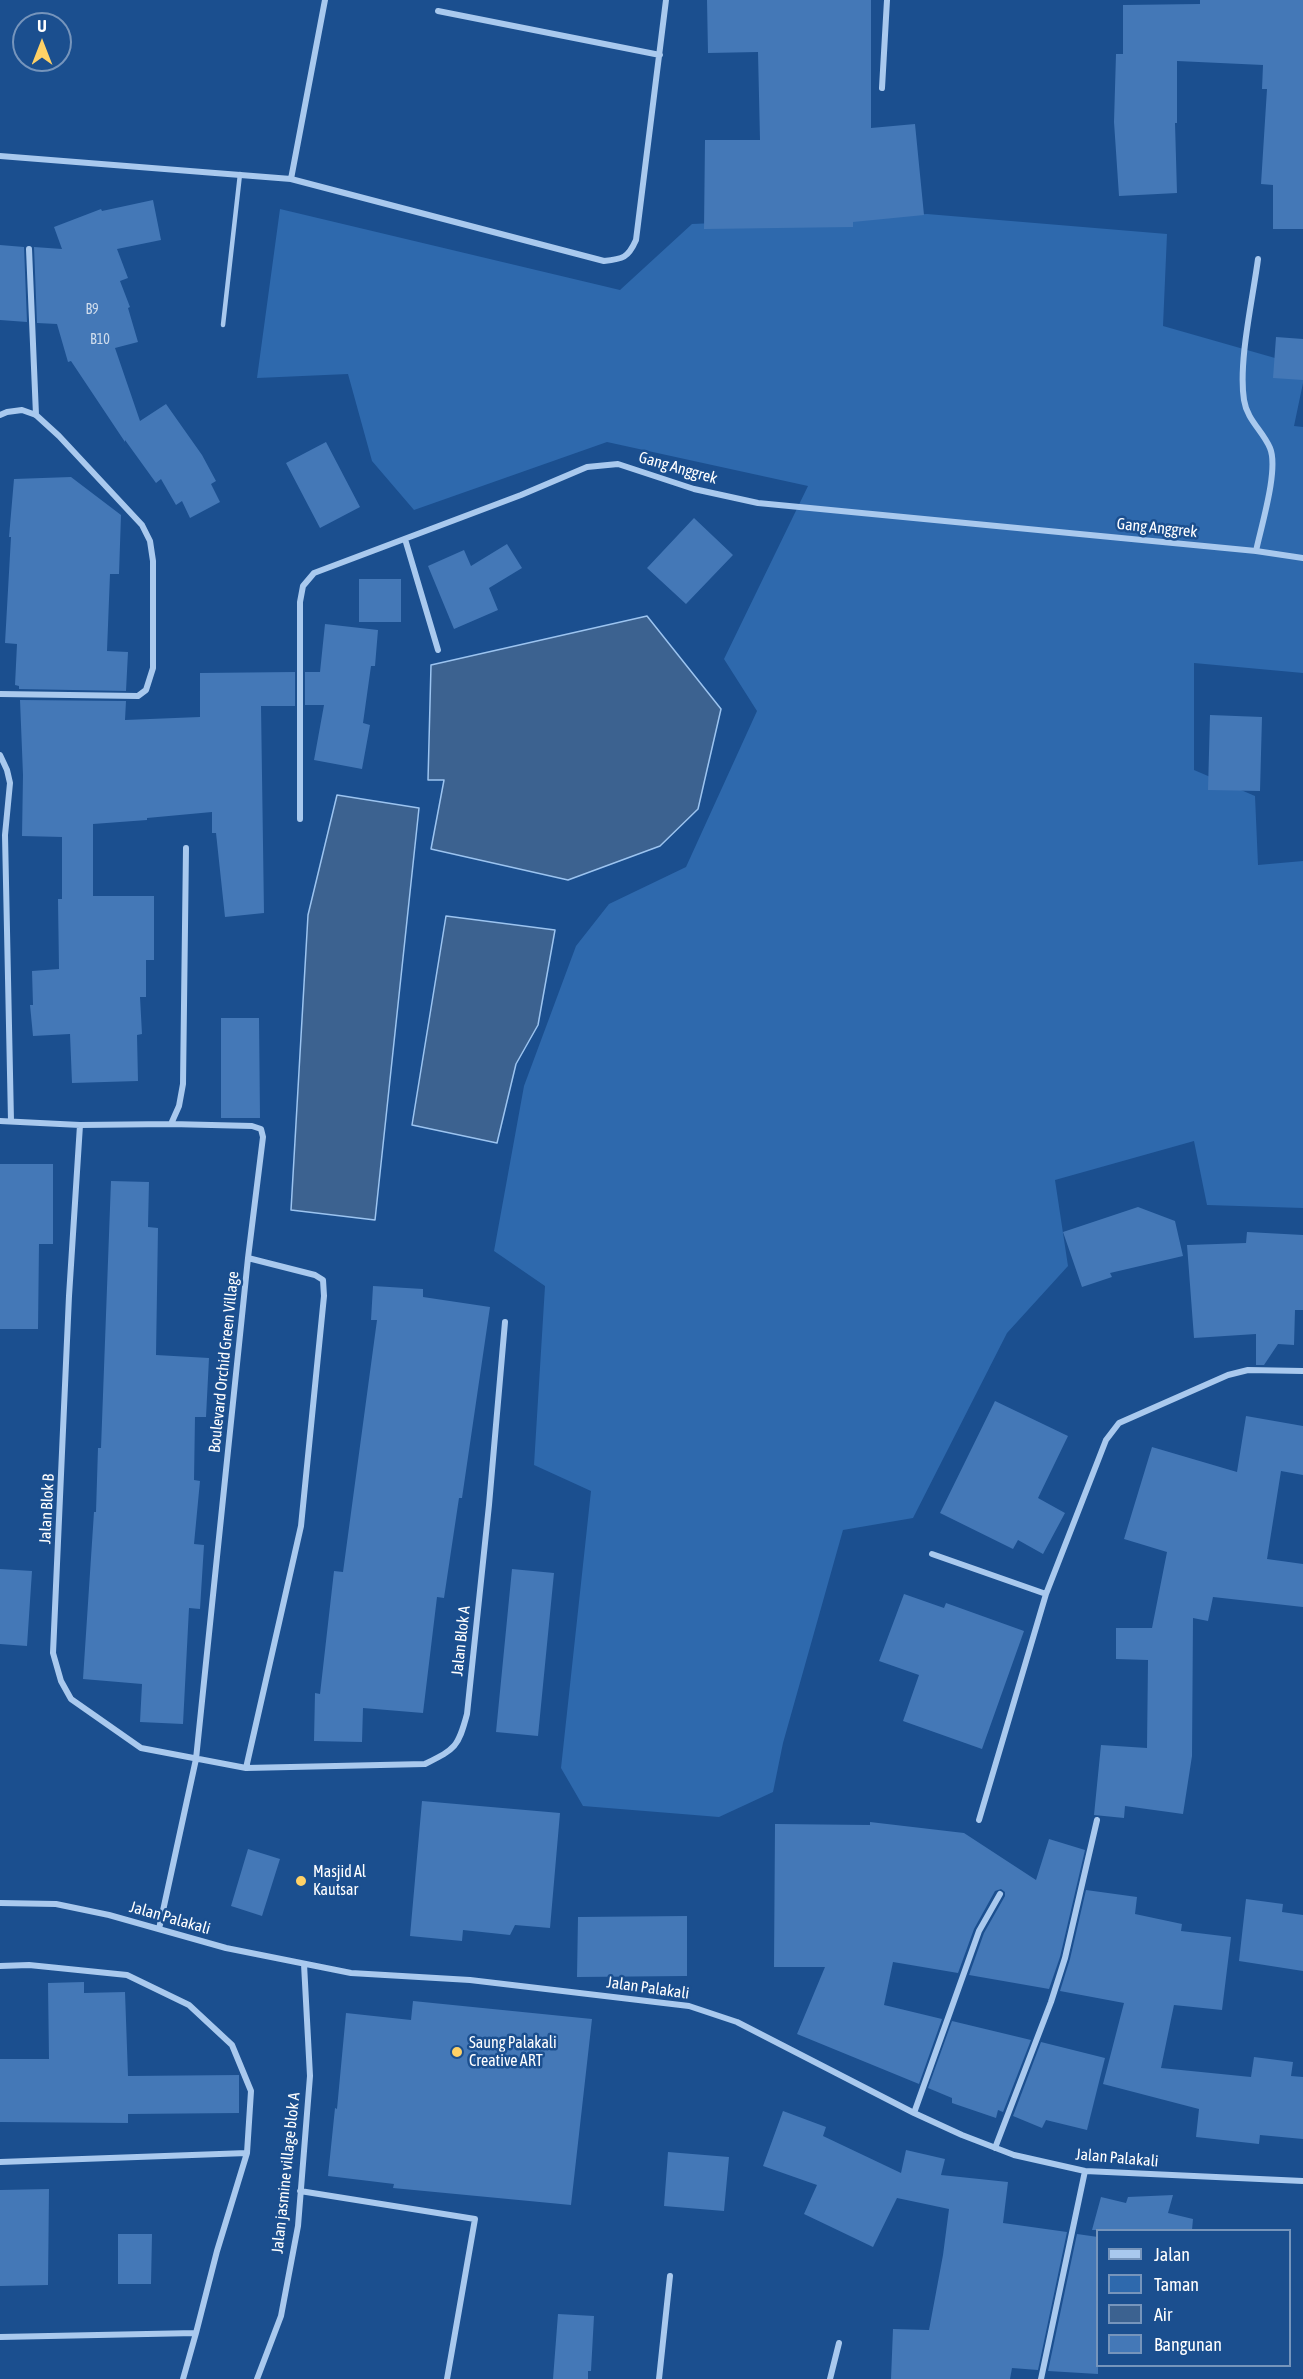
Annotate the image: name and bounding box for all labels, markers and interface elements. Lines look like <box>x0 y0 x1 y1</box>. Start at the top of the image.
north arrow <box>12 12 72 72</box>
text: U <box>37 17 47 35</box>
house number: B9 <box>85 302 99 318</box>
house number: B10 <box>90 332 110 348</box>
street label: Gang Anggrek <box>637 448 719 488</box>
street label: Gang Anggrek <box>1116 514 1198 542</box>
street label: Boulevard Orchid Green Village <box>205 1270 243 1454</box>
street label: Jalan Blok B <box>36 1473 58 1545</box>
street label: Jalan Blok A <box>448 1605 474 1677</box>
place label: Masjid Al Kautsar <box>313 1862 366 1900</box>
marker: Masjid Al Kautsar <box>294 1874 308 1888</box>
street label: Jalan Palakali <box>127 1897 213 1939</box>
street label: Jalan Palakali <box>605 1973 691 2003</box>
place label: Saung Palakali Creative ART <box>469 2033 557 2071</box>
marker: Saung Palakali Creative ART <box>450 2045 464 2059</box>
street label: Jalan jasmine village blok A <box>268 2092 304 2254</box>
street label: Jalan Palakali <box>1075 2145 1159 2171</box>
legend <box>1096 2229 1291 2367</box>
text: Jalan <box>1154 2244 1190 2265</box>
text: Taman <box>1154 2274 1199 2295</box>
text: Air <box>1154 2304 1172 2325</box>
text: Bangunan <box>1154 2334 1222 2355</box>

